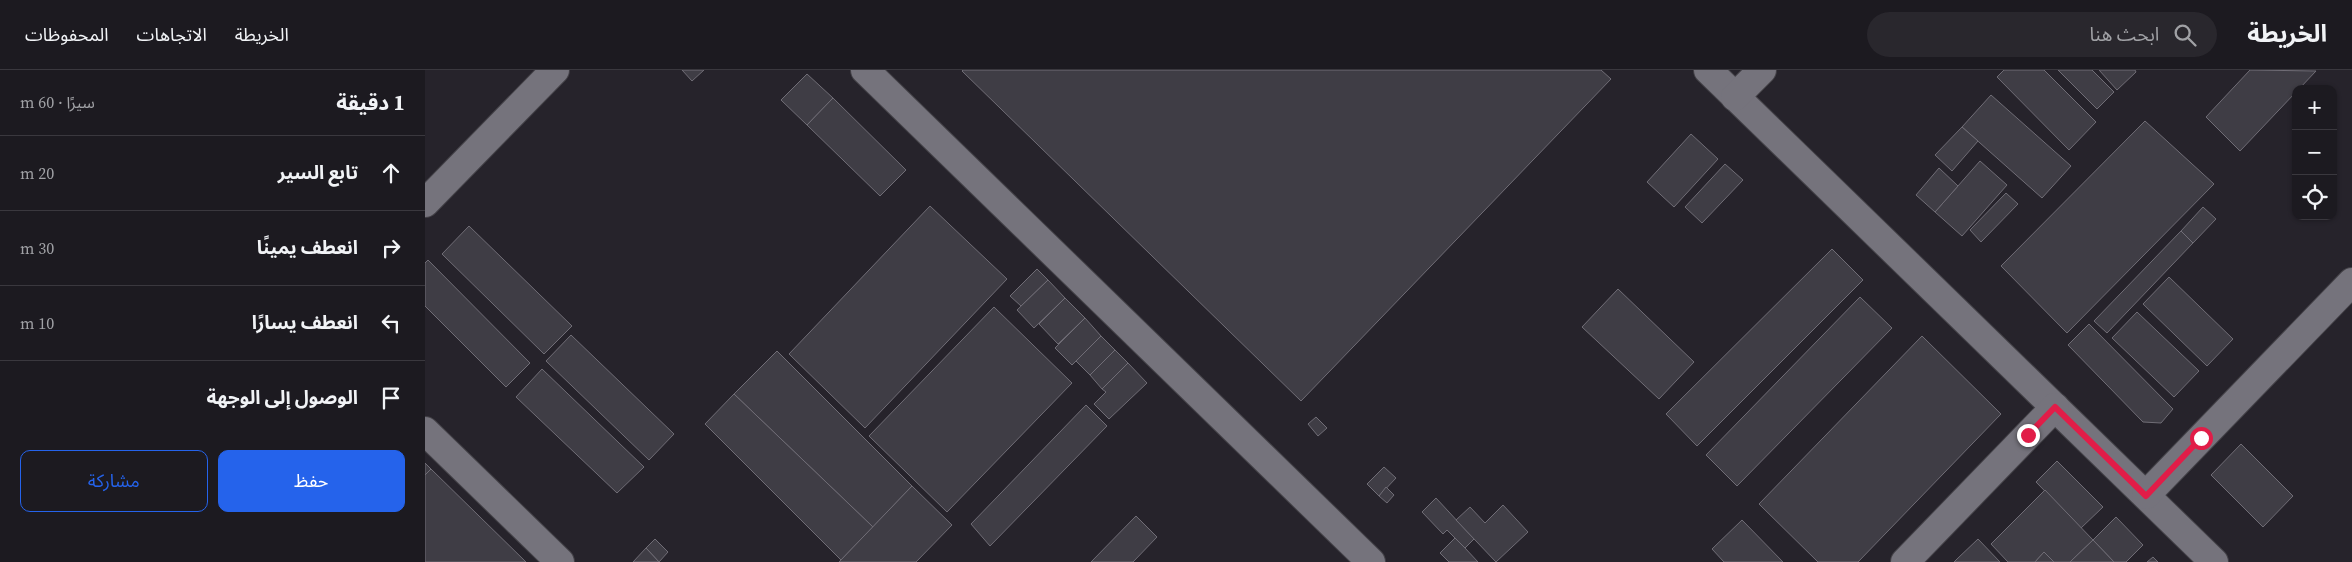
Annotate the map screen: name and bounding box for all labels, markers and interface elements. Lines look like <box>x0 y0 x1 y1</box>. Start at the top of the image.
search box <box>1867 12 2217 57</box>
text: الخريطة <box>2247 17 2327 50</box>
text: ابحث هنا <box>2089 21 2159 47</box>
icon: search <box>2171 21 2199 49</box>
text: المحفوظات <box>25 22 109 47</box>
text: الاتجاهات <box>137 22 207 47</box>
text: الخريطة <box>235 22 289 47</box>
map controls <box>2292 85 2337 220</box>
button: + <box>2292 85 2337 130</box>
text: 1 دقيقة <box>336 88 405 117</box>
text: سيرًا · 60 m <box>20 91 95 113</box>
button: − <box>2292 130 2337 175</box>
text: تابع السير <box>278 159 358 185</box>
icon: ahead <box>377 159 405 187</box>
text: 20 m <box>20 162 54 184</box>
button: locate <box>2292 175 2337 220</box>
text: انعطف يمينًا <box>257 234 358 260</box>
icon: right <box>377 234 405 262</box>
text: 30 m <box>20 237 54 259</box>
text: انعطف يسارًا <box>252 309 358 335</box>
icon: left <box>377 309 405 337</box>
text: 10 m <box>20 312 54 334</box>
text: الوصول إلى الوجهة <box>206 384 358 410</box>
icon: arrive <box>377 384 405 412</box>
route end <box>2017 424 2040 447</box>
route start <box>2190 427 2213 450</box>
button: مشاركة <box>20 450 208 512</box>
button: حفظ <box>218 450 405 512</box>

